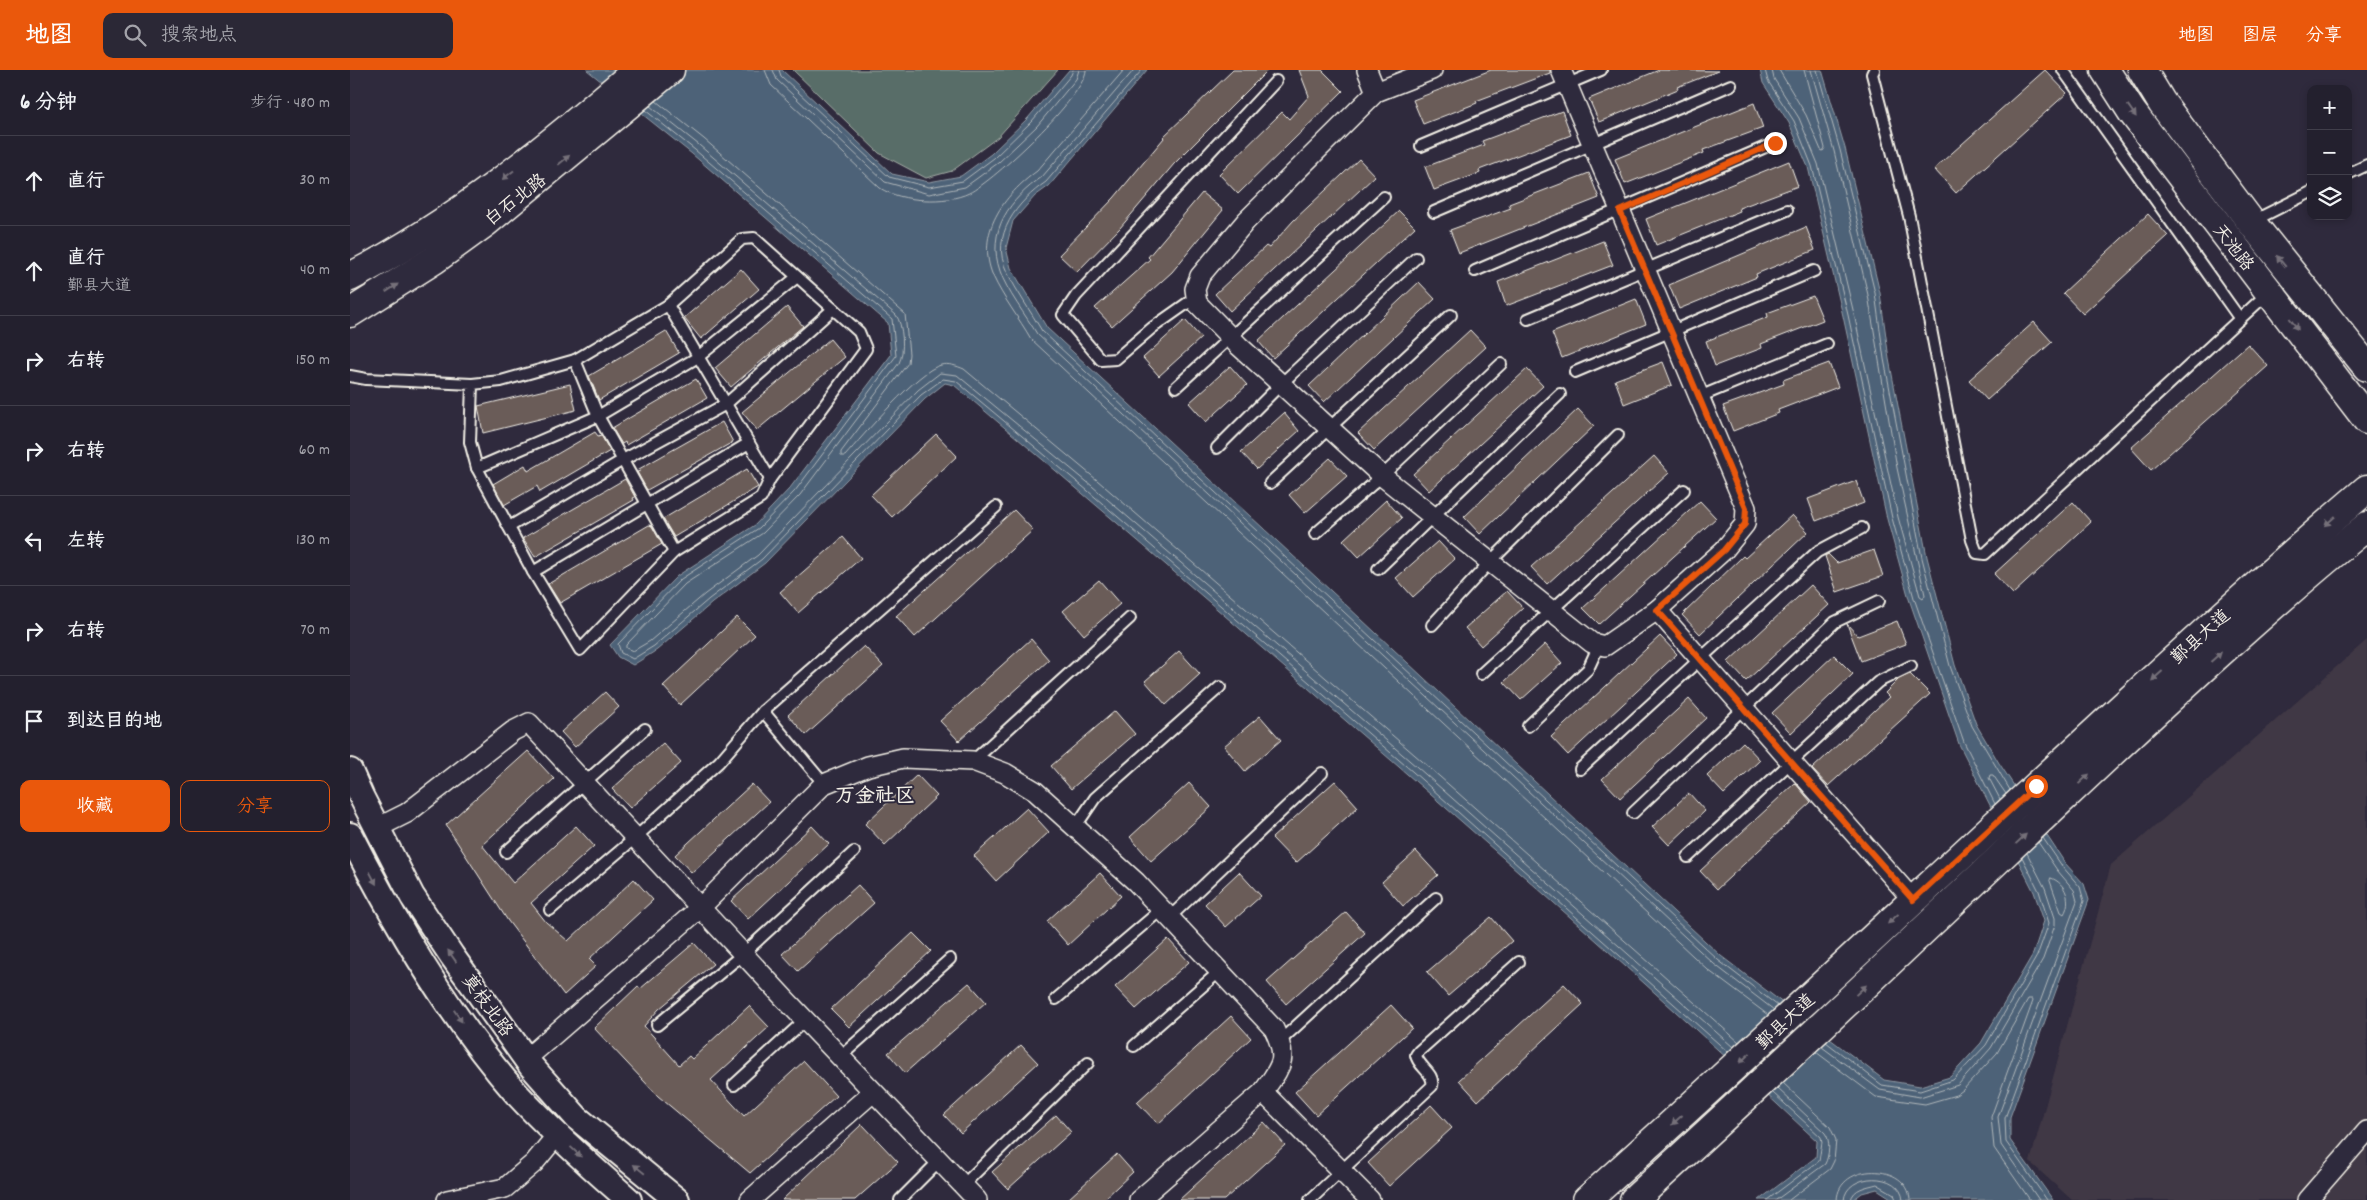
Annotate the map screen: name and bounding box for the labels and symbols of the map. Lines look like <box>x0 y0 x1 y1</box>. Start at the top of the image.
one-way arrow <box>2127 104 2137 118</box>
route end <box>1764 132 1787 155</box>
one-way arrow <box>557 154 570 165</box>
street label: 白石北路 <box>480 169 553 233</box>
one-way arrow <box>501 170 515 180</box>
street label: 天池路 <box>2206 220 2259 278</box>
one-way arrow <box>2276 255 2287 268</box>
one-way arrow <box>385 283 398 293</box>
one-way arrow <box>2288 317 2299 330</box>
one-way arrow <box>2324 515 2337 526</box>
street label: 鄞县大道 <box>2167 604 2237 671</box>
one-way arrow <box>2209 651 2221 663</box>
one-way arrow <box>2151 670 2163 682</box>
one-way arrow <box>2077 773 2089 785</box>
route start <box>2025 775 2048 798</box>
district label: 万金社区 <box>835 783 915 811</box>
one-way arrow <box>2014 833 2026 845</box>
one-way arrow <box>369 871 377 886</box>
one-way arrow <box>1888 913 1900 925</box>
one-way arrow <box>447 950 457 963</box>
street label: 莫枝北路 <box>455 970 517 1043</box>
one-way arrow <box>1854 984 1866 996</box>
street label: 鄞县大道 <box>1752 989 1822 1057</box>
one-way arrow <box>454 1010 463 1023</box>
one-way arrow <box>1739 1052 1751 1064</box>
one-way arrow <box>1670 1115 1683 1126</box>
one-way arrow <box>569 1146 581 1158</box>
one-way arrow <box>633 1164 646 1175</box>

